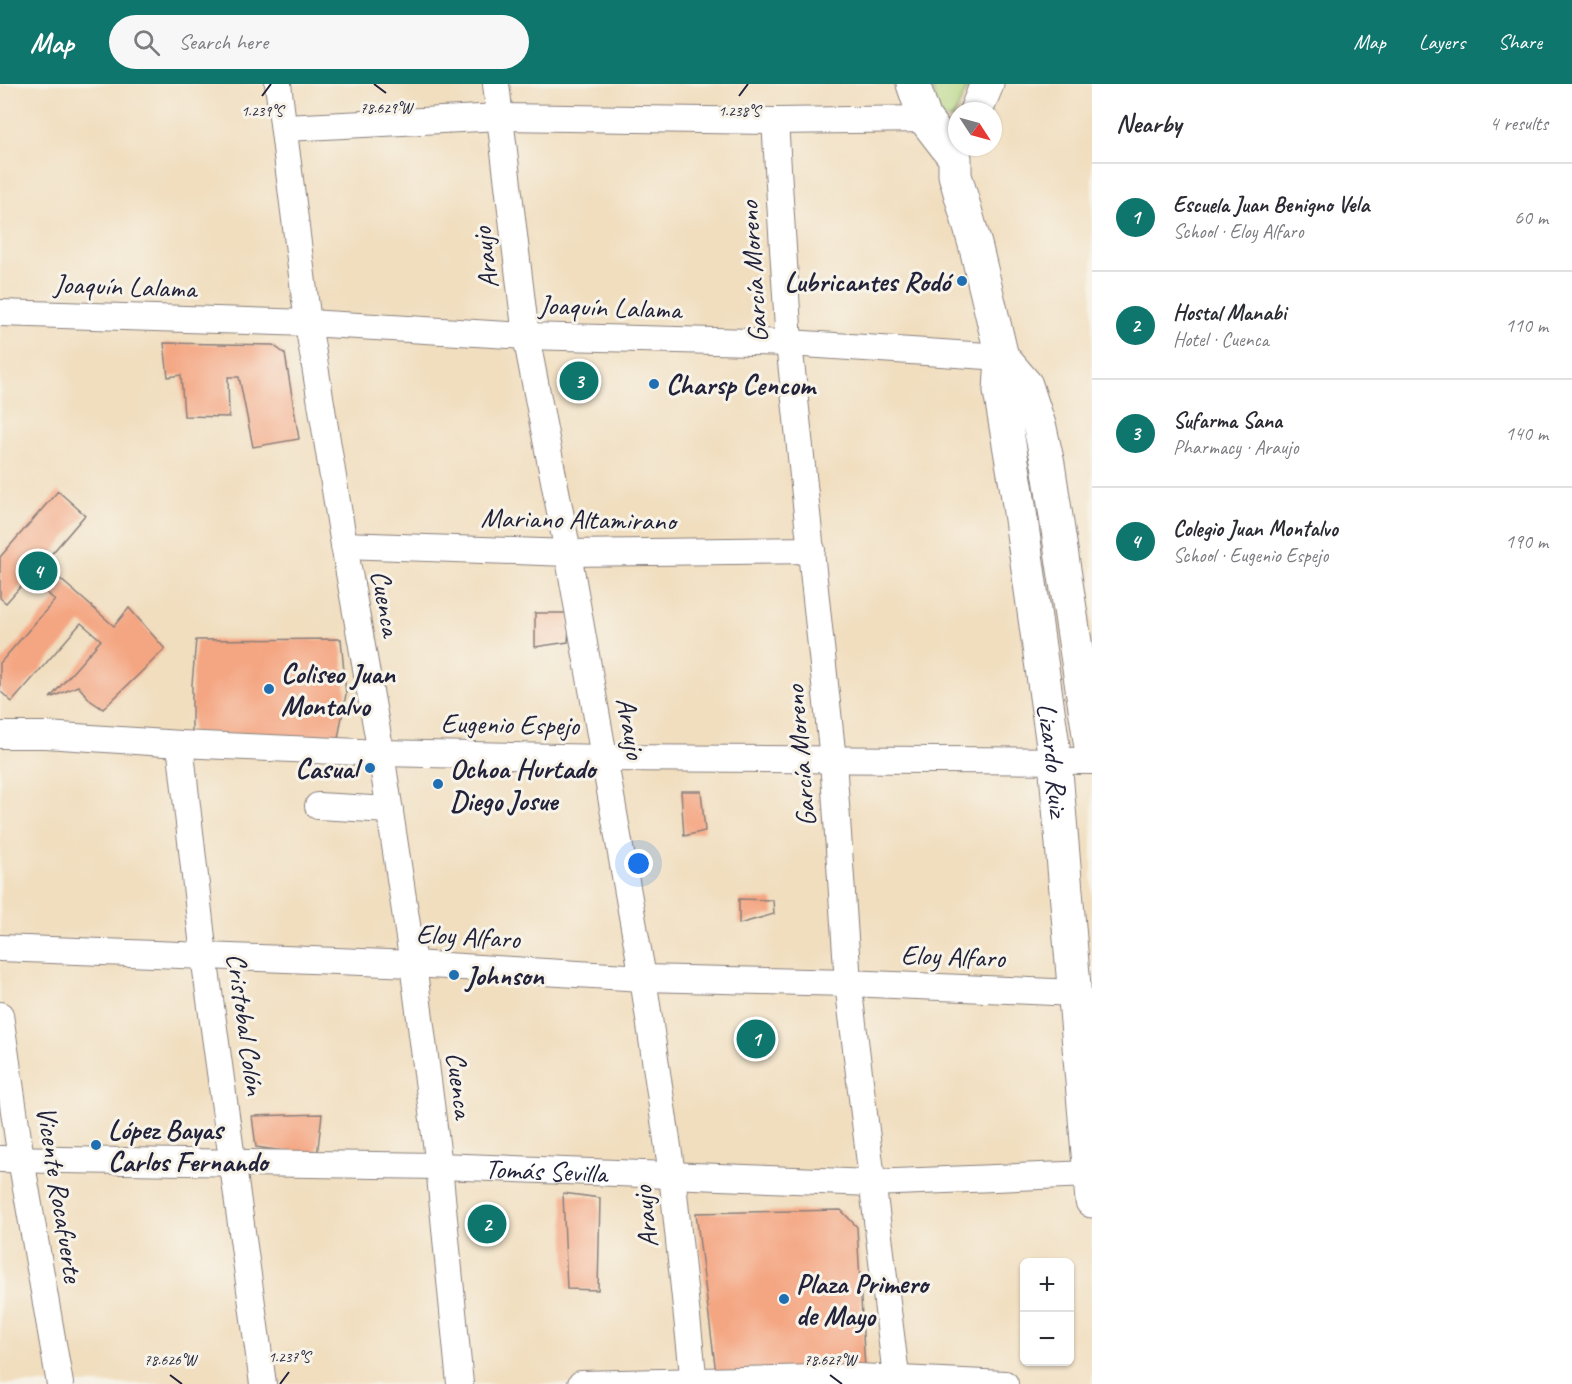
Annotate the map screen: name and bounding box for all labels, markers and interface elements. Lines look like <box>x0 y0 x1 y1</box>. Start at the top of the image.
search box <box>109 15 529 69</box>
text: Map <box>30 25 73 60</box>
icon: search <box>130 26 163 59</box>
text: Search here <box>178 28 268 56</box>
text: Map <box>1353 29 1386 55</box>
text: Layers <box>1419 29 1465 55</box>
text: Share <box>1498 29 1542 55</box>
text: 78.629°W <box>360 99 415 118</box>
text: 1.239°S <box>241 102 285 121</box>
text: 1.238°S <box>718 102 762 121</box>
north arrow <box>948 102 1002 156</box>
text: Nearby <box>1116 107 1181 140</box>
text: 4 results <box>1489 111 1548 136</box>
text: Escuela Juan Benigno Vela <box>1173 191 1369 219</box>
street label: García Moreno <box>730 198 775 344</box>
text: 1 <box>1131 205 1140 230</box>
text: 60 m <box>1514 205 1548 230</box>
text: School · Eloy Alfaro <box>1173 219 1304 244</box>
street label: Araujo <box>464 223 506 291</box>
place label: Lubricantes Rodó <box>784 264 954 299</box>
street label: Joaquín Lalama <box>51 266 199 306</box>
marker: Lubricantes Rodó <box>955 274 969 288</box>
street label: Joaquín Lalama <box>536 287 684 327</box>
text: Hostal Manabi <box>1173 299 1286 327</box>
text: 2 <box>1131 313 1140 338</box>
text: 110 m <box>1505 313 1548 338</box>
text: Hotel · Cuenca <box>1173 327 1269 352</box>
pin: 3 <box>560 358 598 404</box>
place label: Charsp Cencom <box>666 367 818 402</box>
marker: Charsp Cencom <box>647 377 661 391</box>
text: Sufarma Sana <box>1173 407 1282 435</box>
text: 3 <box>1131 421 1140 446</box>
text: 140 m <box>1505 421 1548 446</box>
text: Pharmacy · Araujo <box>1173 435 1298 460</box>
street label: Mariano Altamirano <box>480 500 679 538</box>
text: Colegio Juan Montalvo <box>1173 515 1338 543</box>
text: 4 <box>1131 529 1140 554</box>
text: 190 m <box>1505 529 1548 554</box>
text: School · Eugenio Espejo <box>1173 543 1328 568</box>
pin: 4 <box>18 548 57 594</box>
street label: Cuenca <box>363 567 409 641</box>
place label: Coliseo Juan Montalvo <box>281 656 396 723</box>
marker: Coliseo Juan Montalvo <box>262 682 276 696</box>
street label: García Moreno <box>776 682 824 828</box>
street label: Araujo <box>608 694 654 764</box>
street label: Lizardo Ruiz <box>1030 701 1077 821</box>
street label: Eugenio Espejo <box>441 705 582 743</box>
place label: Casual <box>295 751 363 786</box>
place label: Ochoa Hurtado Diego Josue <box>450 751 598 818</box>
marker: Casual <box>363 761 377 775</box>
marker: Ochoa Hurtado Diego Josue <box>431 777 445 791</box>
your location <box>624 849 653 878</box>
street label: Eloy Alfaro <box>415 916 523 956</box>
street label: Eloy Alfaro <box>900 937 1008 975</box>
street label: Cristobal Colón <box>219 951 273 1099</box>
place label: Johnson <box>464 958 545 993</box>
marker: Johnson <box>447 968 461 982</box>
pin: 1 <box>736 1016 776 1062</box>
street label: Cuenca <box>439 1050 482 1123</box>
street label: Vicente Rocafuerte <box>29 1104 91 1286</box>
place label: López Bayas Carlos Fernando <box>108 1112 271 1179</box>
marker: López Bayas Carlos Fernando <box>89 1138 103 1152</box>
street label: Tomás Sevilla <box>484 1150 610 1190</box>
street label: Araujo <box>624 1182 666 1250</box>
pin: 2 <box>468 1202 506 1246</box>
map controls <box>1020 1258 1074 1366</box>
button: + <box>1020 1258 1074 1312</box>
place label: Plaza Primero de Mayo <box>796 1266 931 1334</box>
marker: Plaza Primero de Mayo <box>777 1292 791 1306</box>
button: − <box>1020 1312 1074 1366</box>
text: 1.237°S <box>268 1348 312 1367</box>
text: 78.626°W <box>144 1351 199 1370</box>
text: 78.627°W <box>804 1351 859 1370</box>

